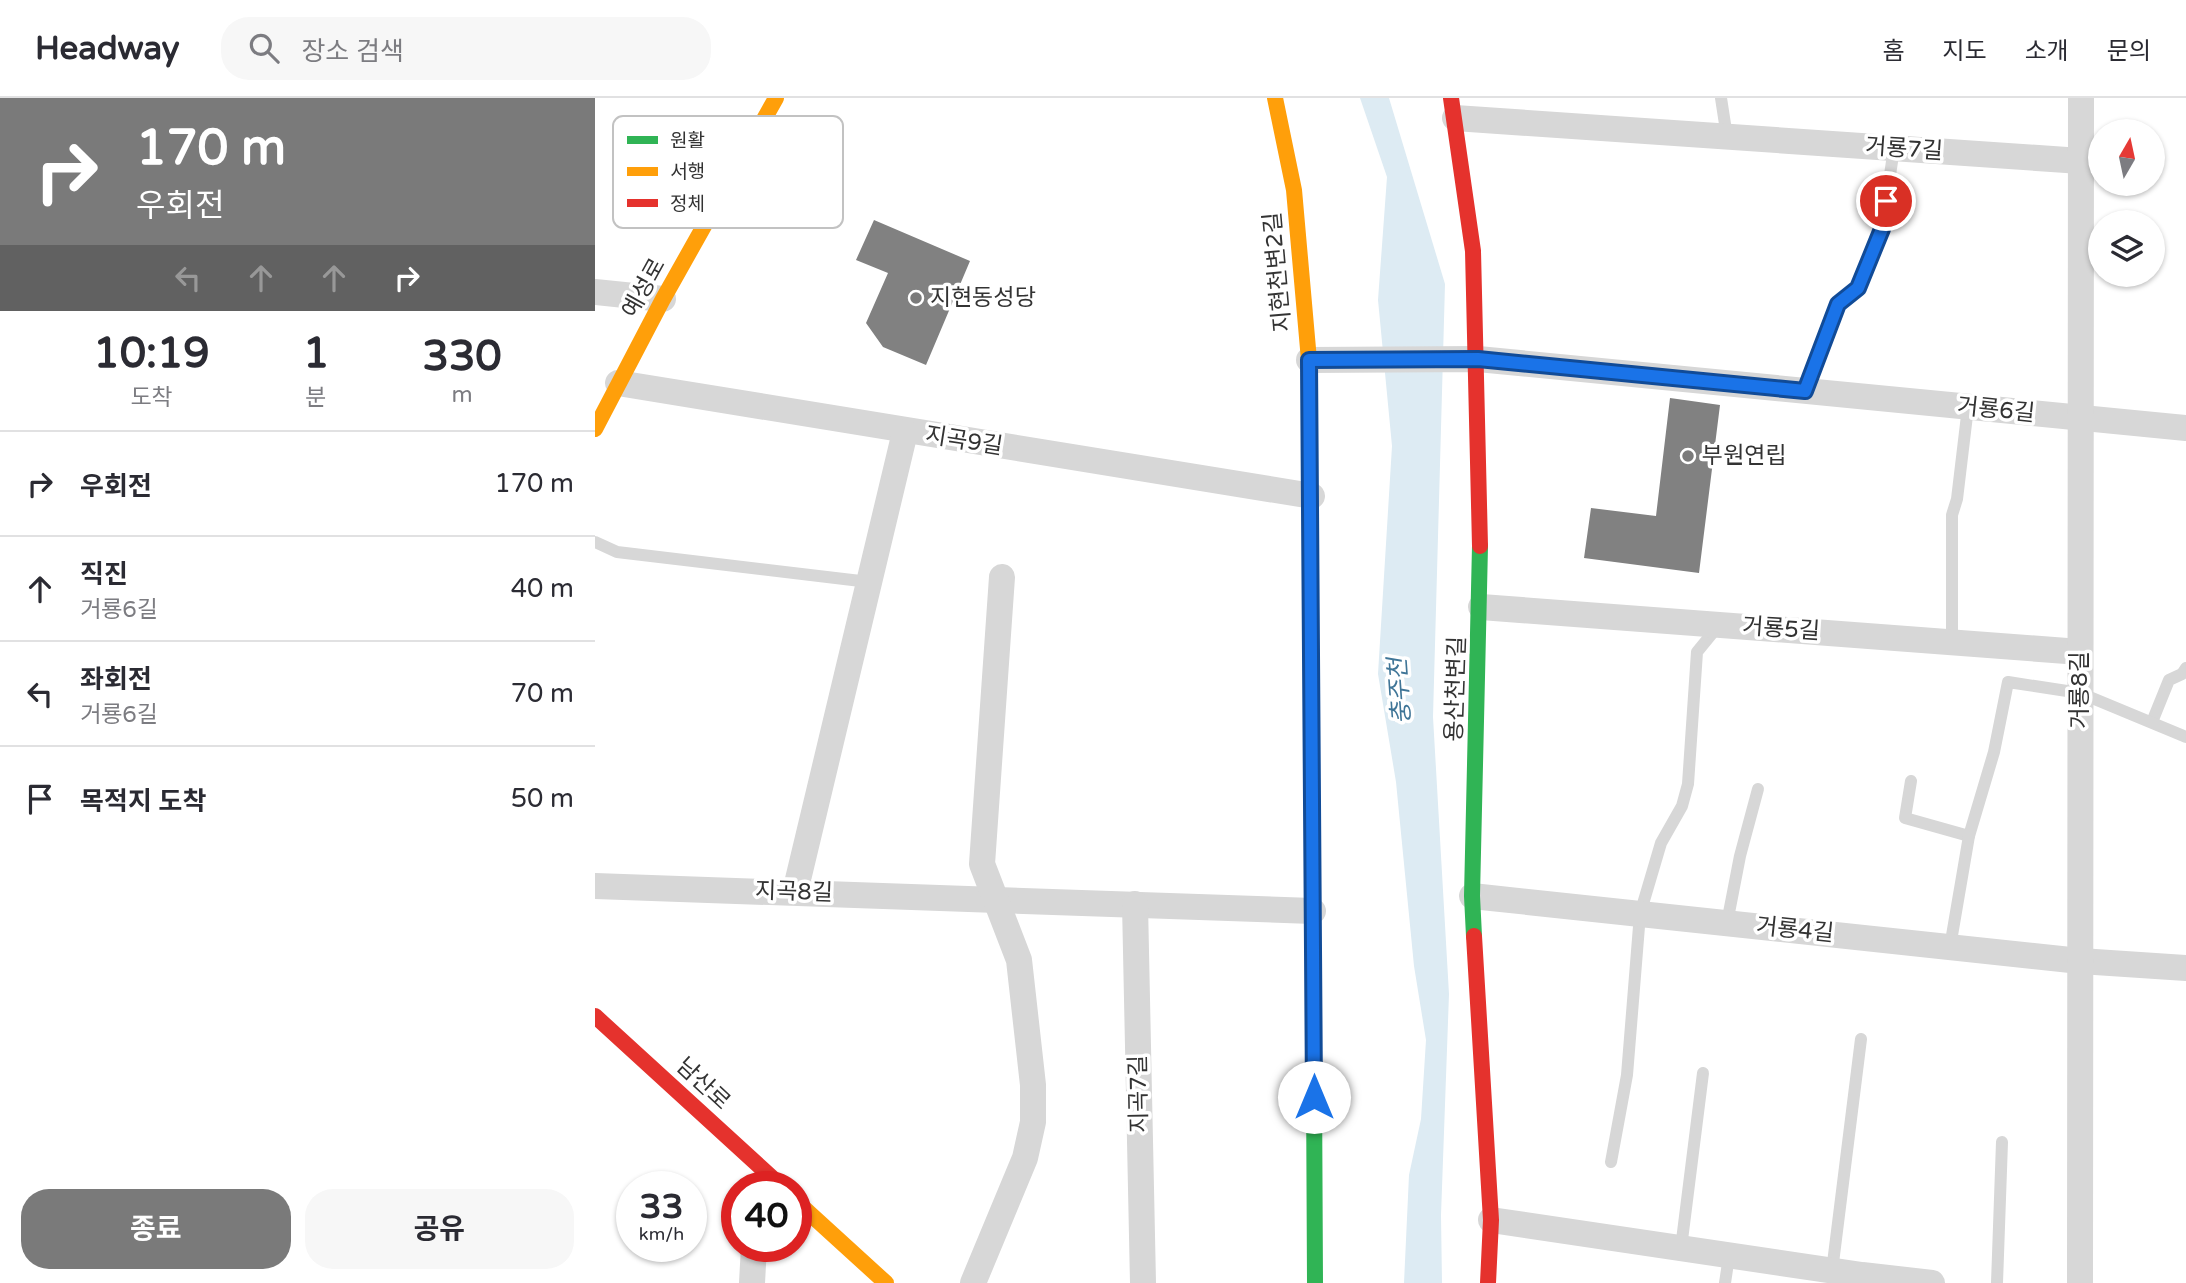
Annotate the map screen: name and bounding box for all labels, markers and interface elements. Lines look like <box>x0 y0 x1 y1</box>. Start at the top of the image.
search box <box>221 17 711 80</box>
text: Headway <box>35 29 179 68</box>
icon: search <box>245 29 283 67</box>
text: 장소 검색 <box>301 36 404 67</box>
text: 홈 <box>1882 37 1904 66</box>
text: 지도 <box>1942 37 1987 66</box>
text: 소개 <box>2025 37 2069 66</box>
text: 문의 <box>2107 37 2151 66</box>
legend <box>613 116 843 228</box>
text: 170 m <box>136 119 286 178</box>
north arrow <box>2088 119 2165 196</box>
map controls <box>2088 119 2165 287</box>
icon: right <box>21 126 112 217</box>
text: 원활 <box>670 130 705 152</box>
street label: 거룡7길 <box>1864 132 1944 166</box>
text: 서행 <box>670 161 705 183</box>
pin <box>1856 171 1916 231</box>
icon: arrive <box>1867 182 1905 220</box>
text: 우회전 <box>136 187 224 225</box>
text: 정체 <box>670 193 705 215</box>
button: layers <box>2088 210 2165 287</box>
street label: 지현천변2길 <box>1259 211 1297 333</box>
street label: 예성로 <box>616 253 672 323</box>
icon: left <box>169 259 207 297</box>
icon: ahead <box>242 259 280 297</box>
icon: ahead <box>315 259 353 297</box>
icon: right <box>388 259 426 297</box>
place label: 지현동성당 <box>930 284 1036 312</box>
marker: 지현동성당 <box>908 290 924 306</box>
text: 10:19 <box>93 328 210 379</box>
text: 1 <box>303 328 329 379</box>
text: 330 <box>423 331 502 382</box>
text: m <box>452 381 473 409</box>
text: 도착 <box>130 384 173 412</box>
text: 분 <box>306 384 327 412</box>
street label: 거룡6길 <box>1956 392 2036 428</box>
street label: 지곡9길 <box>923 421 1005 461</box>
place label: 부원연립 <box>1702 442 1787 470</box>
marker: 부원연립 <box>1680 448 1696 464</box>
icon: right <box>21 465 59 503</box>
text: 170 m <box>494 468 574 499</box>
text: 우회전 <box>80 471 152 502</box>
text: 직진 <box>80 559 128 590</box>
icon: ahead <box>21 570 59 608</box>
text: 40 m <box>511 573 574 604</box>
text: 거룡6길 <box>80 596 158 624</box>
street label: 거룡5길 <box>1741 612 1821 646</box>
street label: 용산천변길 <box>1440 636 1472 742</box>
street label: 거룡8길 <box>2066 651 2094 729</box>
water label: 충주천 <box>1383 654 1417 725</box>
text: 좌회전 <box>80 664 152 695</box>
icon: left <box>21 675 59 713</box>
text: 70 m <box>511 678 574 709</box>
text: 거룡6길 <box>80 701 158 729</box>
icon: arrive <box>21 780 59 818</box>
text: 50 m <box>511 783 574 814</box>
text: 목적지 도착 <box>80 786 206 817</box>
street label: 지곡8길 <box>755 877 833 907</box>
street label: 거룡4길 <box>1755 912 1835 948</box>
street label: 남산로 <box>670 1052 736 1116</box>
street label: 지곡7길 <box>1124 1055 1154 1133</box>
position arrow <box>1277 1060 1351 1134</box>
speed limit sign: 40 <box>721 1171 812 1262</box>
text: 33 <box>640 1186 683 1228</box>
button: 종료 <box>21 1189 291 1269</box>
button: 공유 <box>305 1189 574 1269</box>
text: km/h <box>639 1223 684 1245</box>

